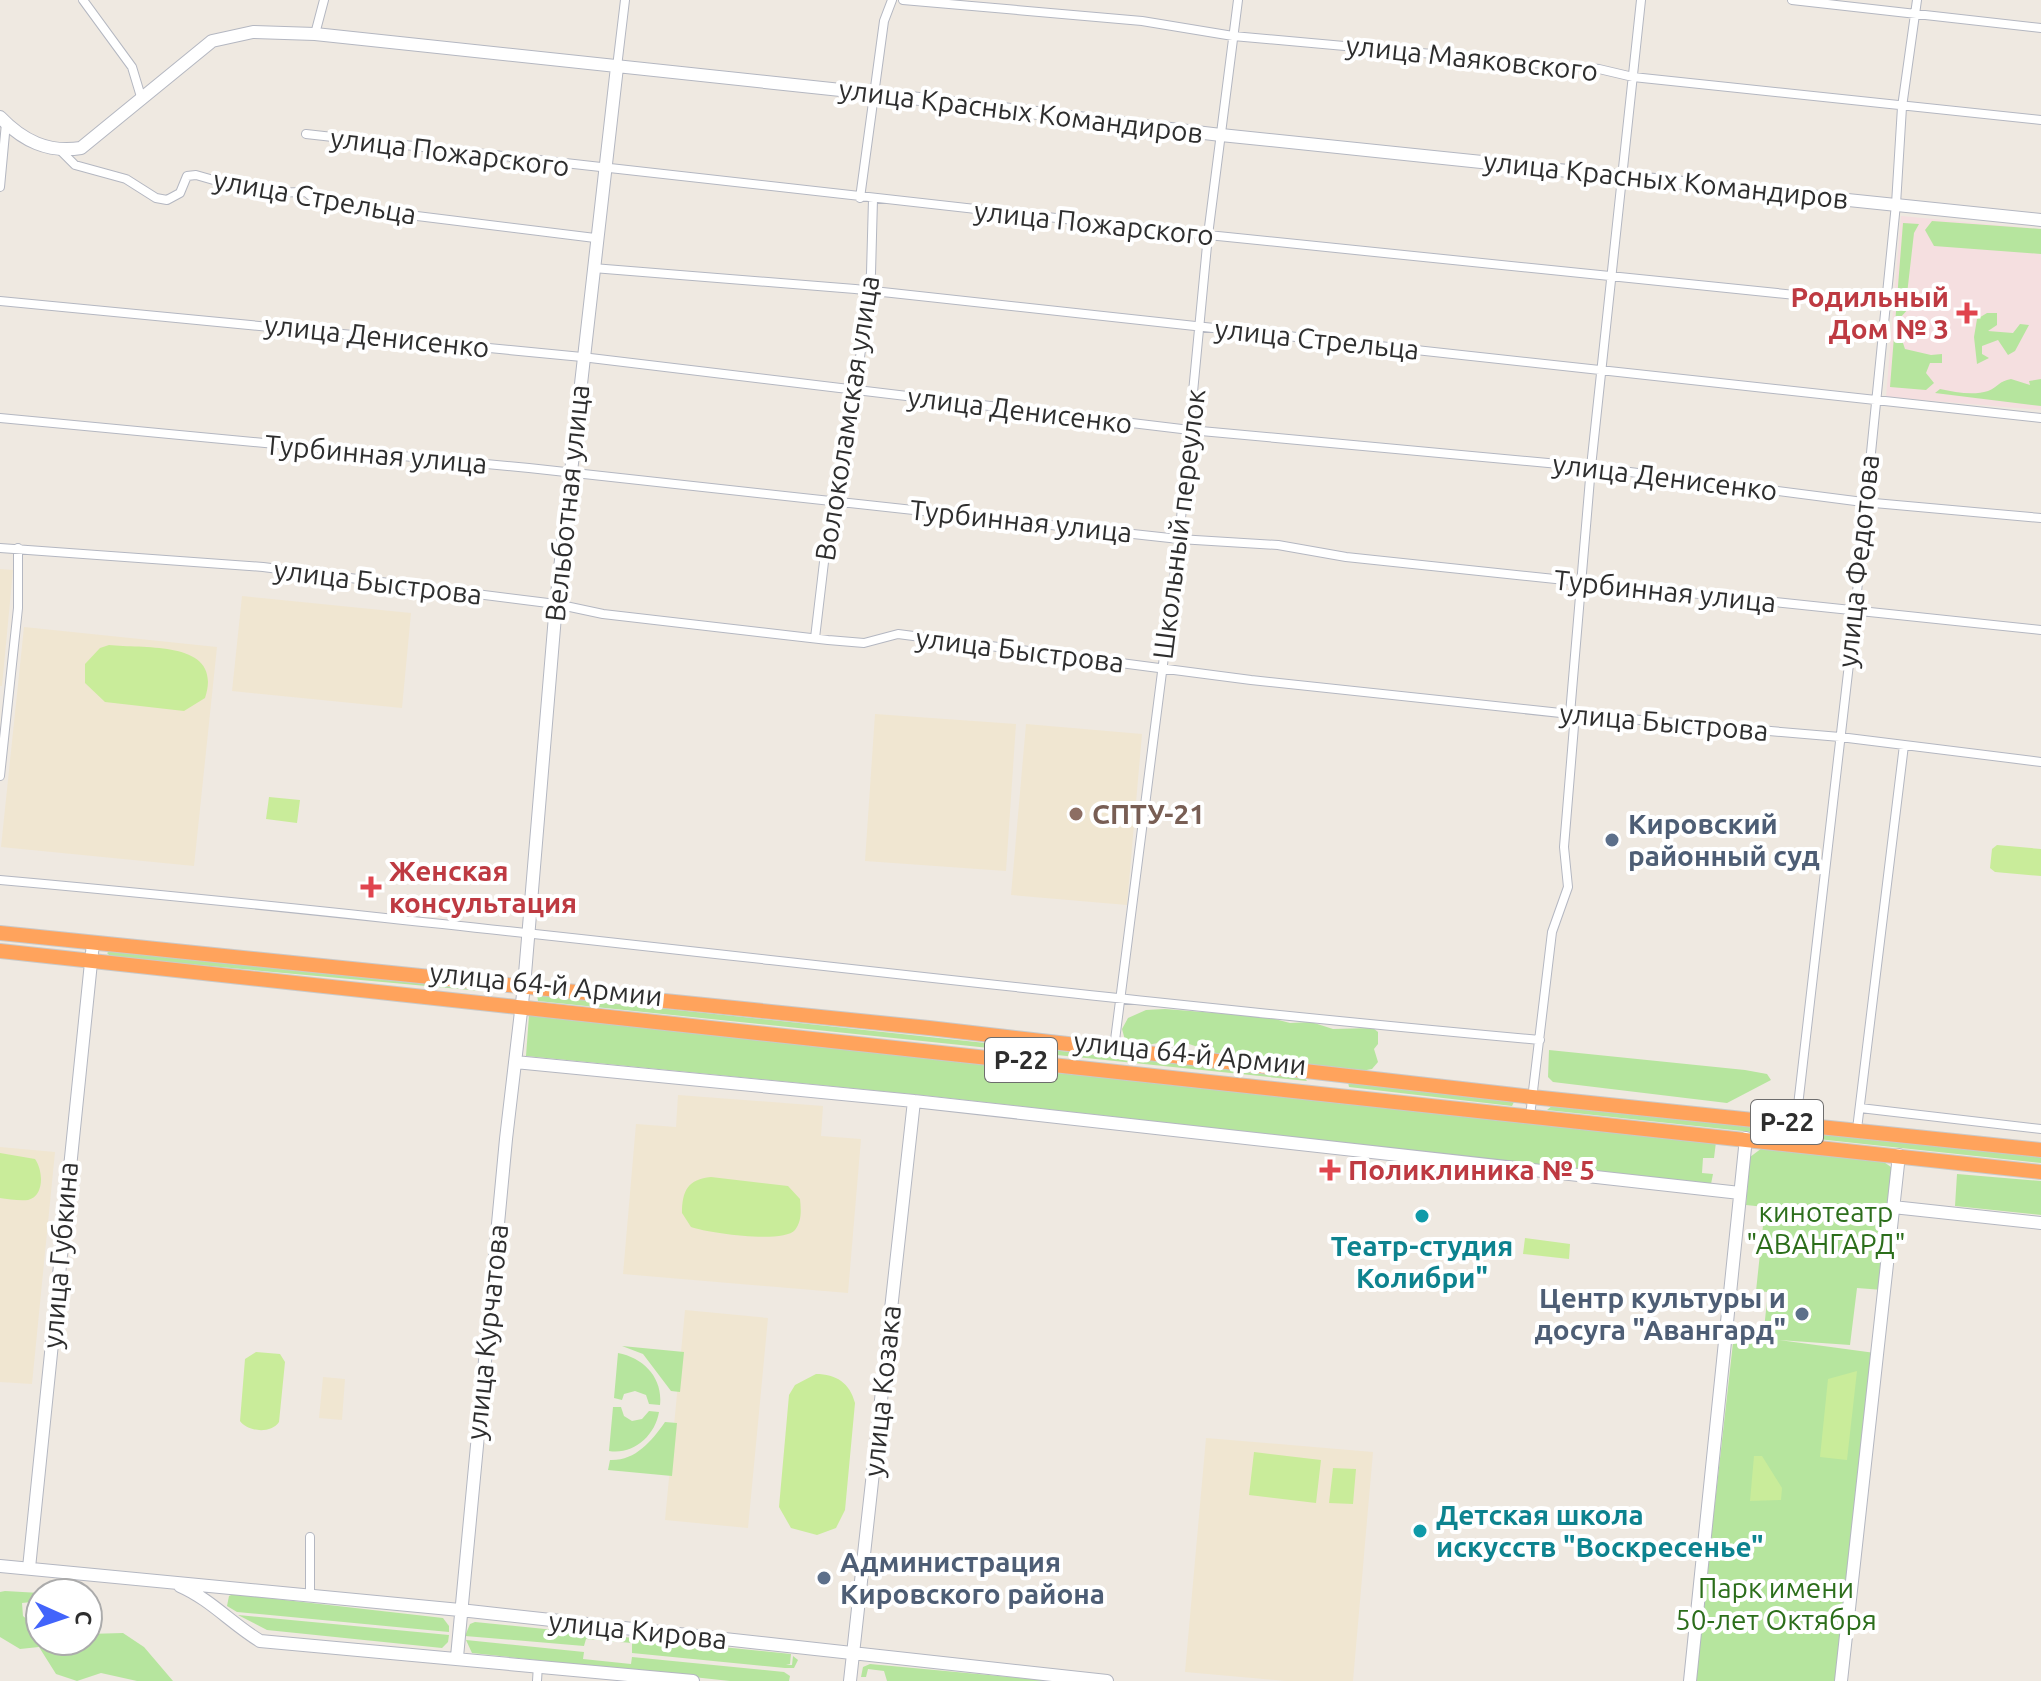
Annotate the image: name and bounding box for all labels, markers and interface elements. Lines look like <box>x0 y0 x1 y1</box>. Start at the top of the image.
street label: улица Маяковского <box>1344 29 1600 86</box>
street label: улица Красных Командиров <box>837 73 1205 148</box>
street label: улица Пожарского <box>329 121 571 182</box>
street label: улица Красных Командиров <box>1482 145 1850 214</box>
street label: улица Стрельца <box>211 163 419 230</box>
street label: улица Пожарского <box>973 195 1215 251</box>
street label: Волоколамская улица <box>809 273 884 563</box>
place label: Родильный Дом № 3 <box>1790 281 1949 344</box>
marker: Родильный Дом № 3 <box>1956 302 1978 324</box>
street label: улица Денисенко <box>263 308 491 363</box>
street label: улица Стрельца <box>1213 312 1421 365</box>
street label: улица Денисенко <box>906 380 1134 439</box>
street label: Вельботная улица <box>539 383 594 623</box>
street label: Школьный переулок <box>1147 387 1210 661</box>
street label: Турбинная улица <box>263 428 489 479</box>
street label: улица Денисенко <box>1551 447 1779 506</box>
street label: улица Федотова <box>1831 453 1884 669</box>
street label: Турбинная улица <box>908 493 1134 548</box>
street label: улица Быстрова <box>272 553 484 610</box>
street label: Турбинная улица <box>1552 563 1778 618</box>
street label: улица Быстрова <box>914 621 1126 678</box>
street label: улица Быстрова <box>1558 697 1770 746</box>
place label: СПТУ-21 <box>1092 798 1205 829</box>
marker: СПТУ-21 <box>1067 805 1085 823</box>
place label: Кировский районный суд <box>1628 808 1820 871</box>
marker: Кировский районный суд <box>1603 831 1621 849</box>
place label: Женская консультация <box>389 855 577 918</box>
marker: Женская консультация <box>360 876 382 898</box>
street label: улица 64-й Армии <box>428 956 664 1011</box>
street label: улица 64-й Армии <box>1072 1025 1308 1080</box>
road number: Р-22 <box>985 1038 1057 1082</box>
road number: Р-22 <box>1751 1100 1823 1144</box>
place label: Поликлиника № 5 <box>1348 1154 1595 1185</box>
marker: Поликлиника № 5 <box>1319 1159 1341 1181</box>
street label: улица Губкина <box>36 1160 83 1350</box>
park label: кинотеатр "АВАНГАРД" <box>1746 1196 1906 1259</box>
marker: Театр-студия Колибри" <box>1413 1207 1431 1225</box>
street label: улица Курчатова <box>460 1223 513 1441</box>
place label: Театр-студия Колибри" <box>1331 1230 1513 1293</box>
place label: Центр культуры и досуга "Авангард" <box>1535 1282 1786 1345</box>
street label: улица Козака <box>857 1304 906 1478</box>
marker: Центр культуры и досуга "Авангард" <box>1793 1305 1811 1323</box>
place label: Детская школа искусств "Воскресенье" <box>1436 1499 1764 1562</box>
marker: Детская школа искусств "Воскресенье" <box>1411 1522 1429 1540</box>
place label: Администрация Кировского района <box>840 1546 1105 1609</box>
marker: Администрация Кировского района <box>815 1569 833 1587</box>
park label: Парк имени 50-лет Октября <box>1675 1572 1877 1635</box>
north arrow <box>24 1577 104 1657</box>
street label: улица Кирова <box>547 1605 729 1654</box>
text: С <box>72 1610 97 1626</box>

